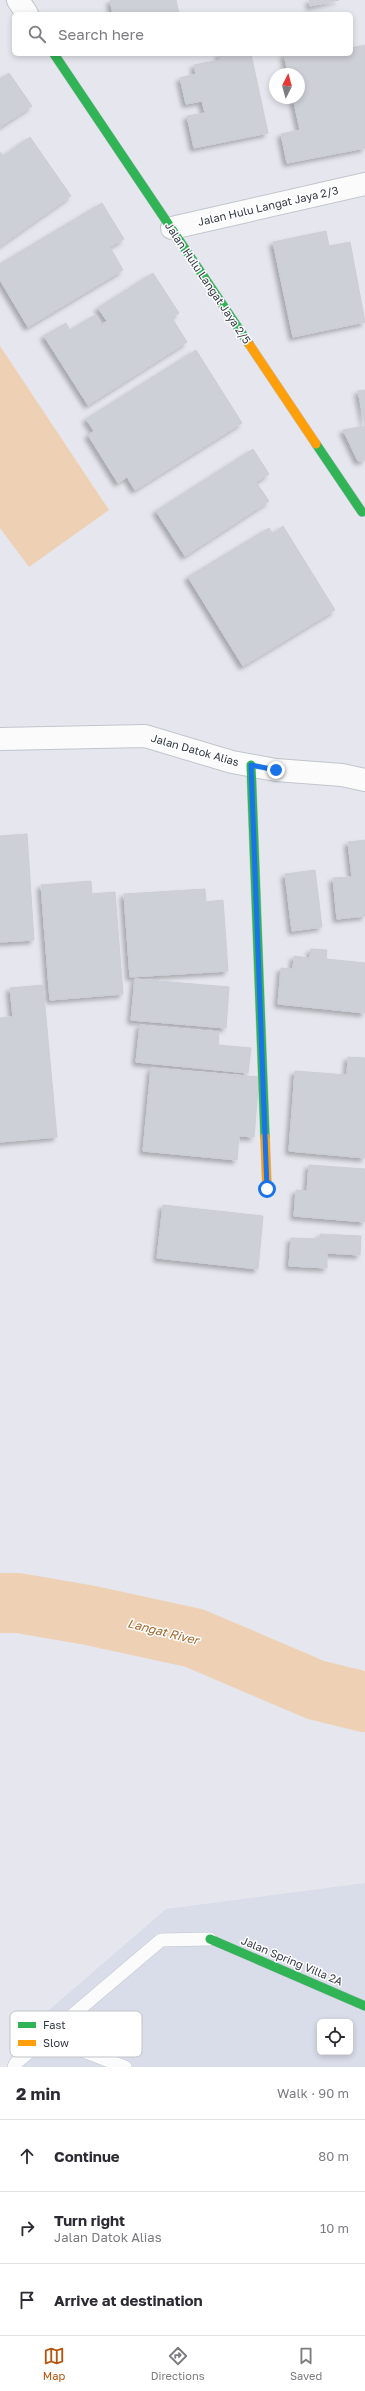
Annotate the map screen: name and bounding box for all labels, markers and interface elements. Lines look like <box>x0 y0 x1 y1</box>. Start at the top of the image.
search box <box>12 12 353 56</box>
icon: search <box>26 23 48 45</box>
text: Search here <box>58 25 144 43</box>
north arrow <box>269 68 305 104</box>
street label: Jalan Hulu Langat Jaya 2/3 <box>196 183 339 228</box>
street label: Jalan Hulu Langat Jaya 2/5 <box>163 219 254 346</box>
street label: Jalan Datok Alias <box>150 731 241 768</box>
route end <box>267 761 285 779</box>
route start <box>258 1180 276 1198</box>
water label: Langat River <box>126 1615 202 1648</box>
street label: Jalan Spring Villa 2A <box>240 1933 345 1988</box>
legend <box>10 2011 142 2057</box>
text: Fast <box>43 2018 66 2031</box>
map controls <box>317 2019 353 2055</box>
button: locate <box>317 2019 353 2055</box>
text: Slow <box>43 2036 69 2049</box>
text: 2 min <box>16 2083 60 2104</box>
text: Walk · 90 m <box>277 2085 349 2101</box>
icon: ahead <box>16 2145 38 2167</box>
text: Continue <box>54 2147 120 2165</box>
text: 80 m <box>318 2148 349 2164</box>
text: Turn right <box>54 2211 125 2229</box>
icon: right <box>16 2217 38 2239</box>
text: 10 m <box>320 2220 349 2236</box>
text: Jalan Datok Alias <box>54 2229 162 2245</box>
icon: arrive <box>16 2289 38 2311</box>
text: Arrive at destination <box>54 2291 203 2309</box>
tab: Map <box>43 2345 65 2382</box>
tab: Directions <box>151 2345 205 2382</box>
tab: Saved <box>290 2345 322 2382</box>

